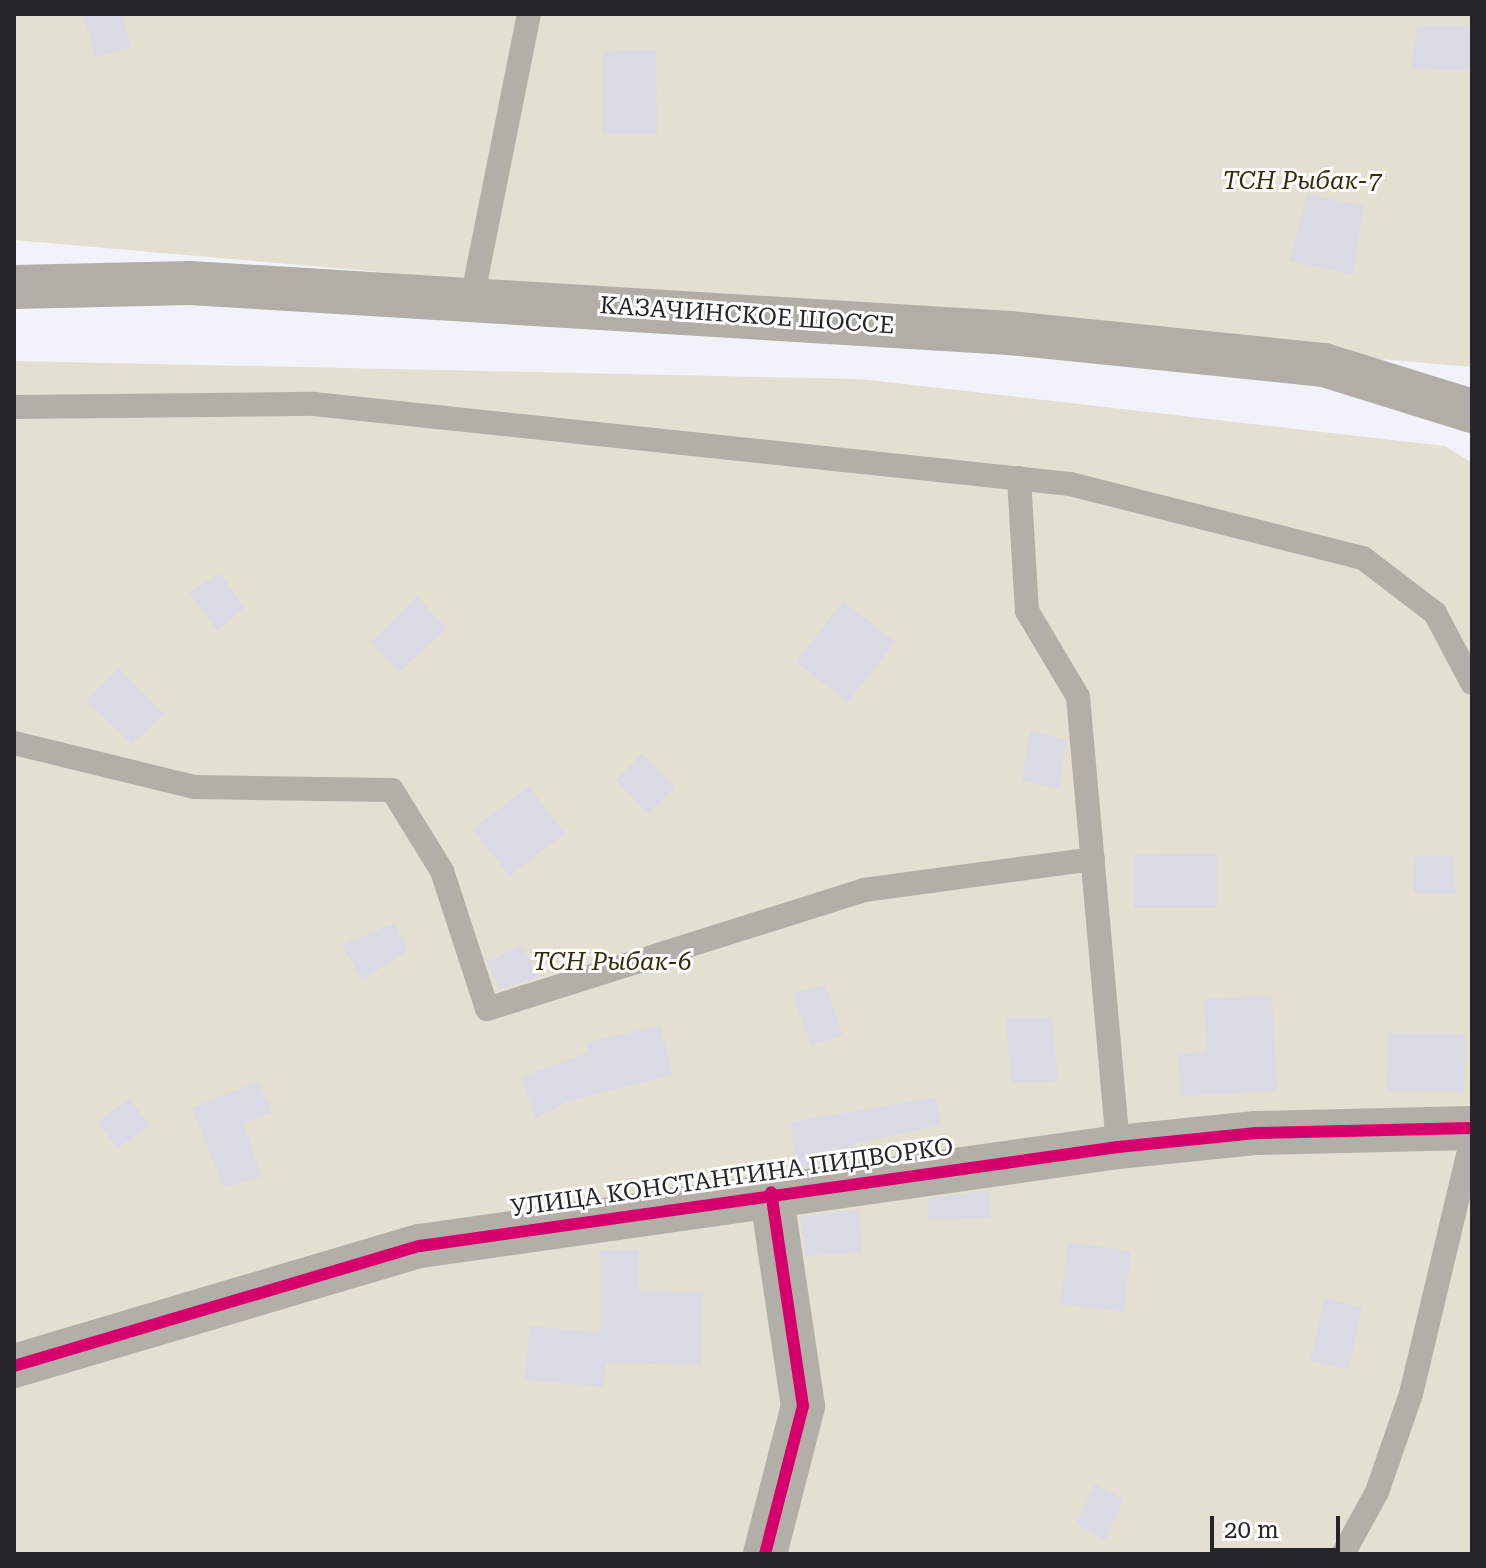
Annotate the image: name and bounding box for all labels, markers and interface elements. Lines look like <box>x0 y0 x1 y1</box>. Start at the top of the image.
park label: ТСН Рыбак-7 <box>1223 168 1381 196</box>
street label: КАЗАЧИНСКОЕ ШОССЕ <box>599 291 895 341</box>
park label: ТСН Рыбак-6 <box>533 949 691 977</box>
street label: УЛИЦА КОНСТАНТИНА ПИДВОРКО <box>509 1133 955 1223</box>
scale bar <box>1214 1500 1344 1550</box>
text: 20 m <box>1224 1516 1279 1544</box>

